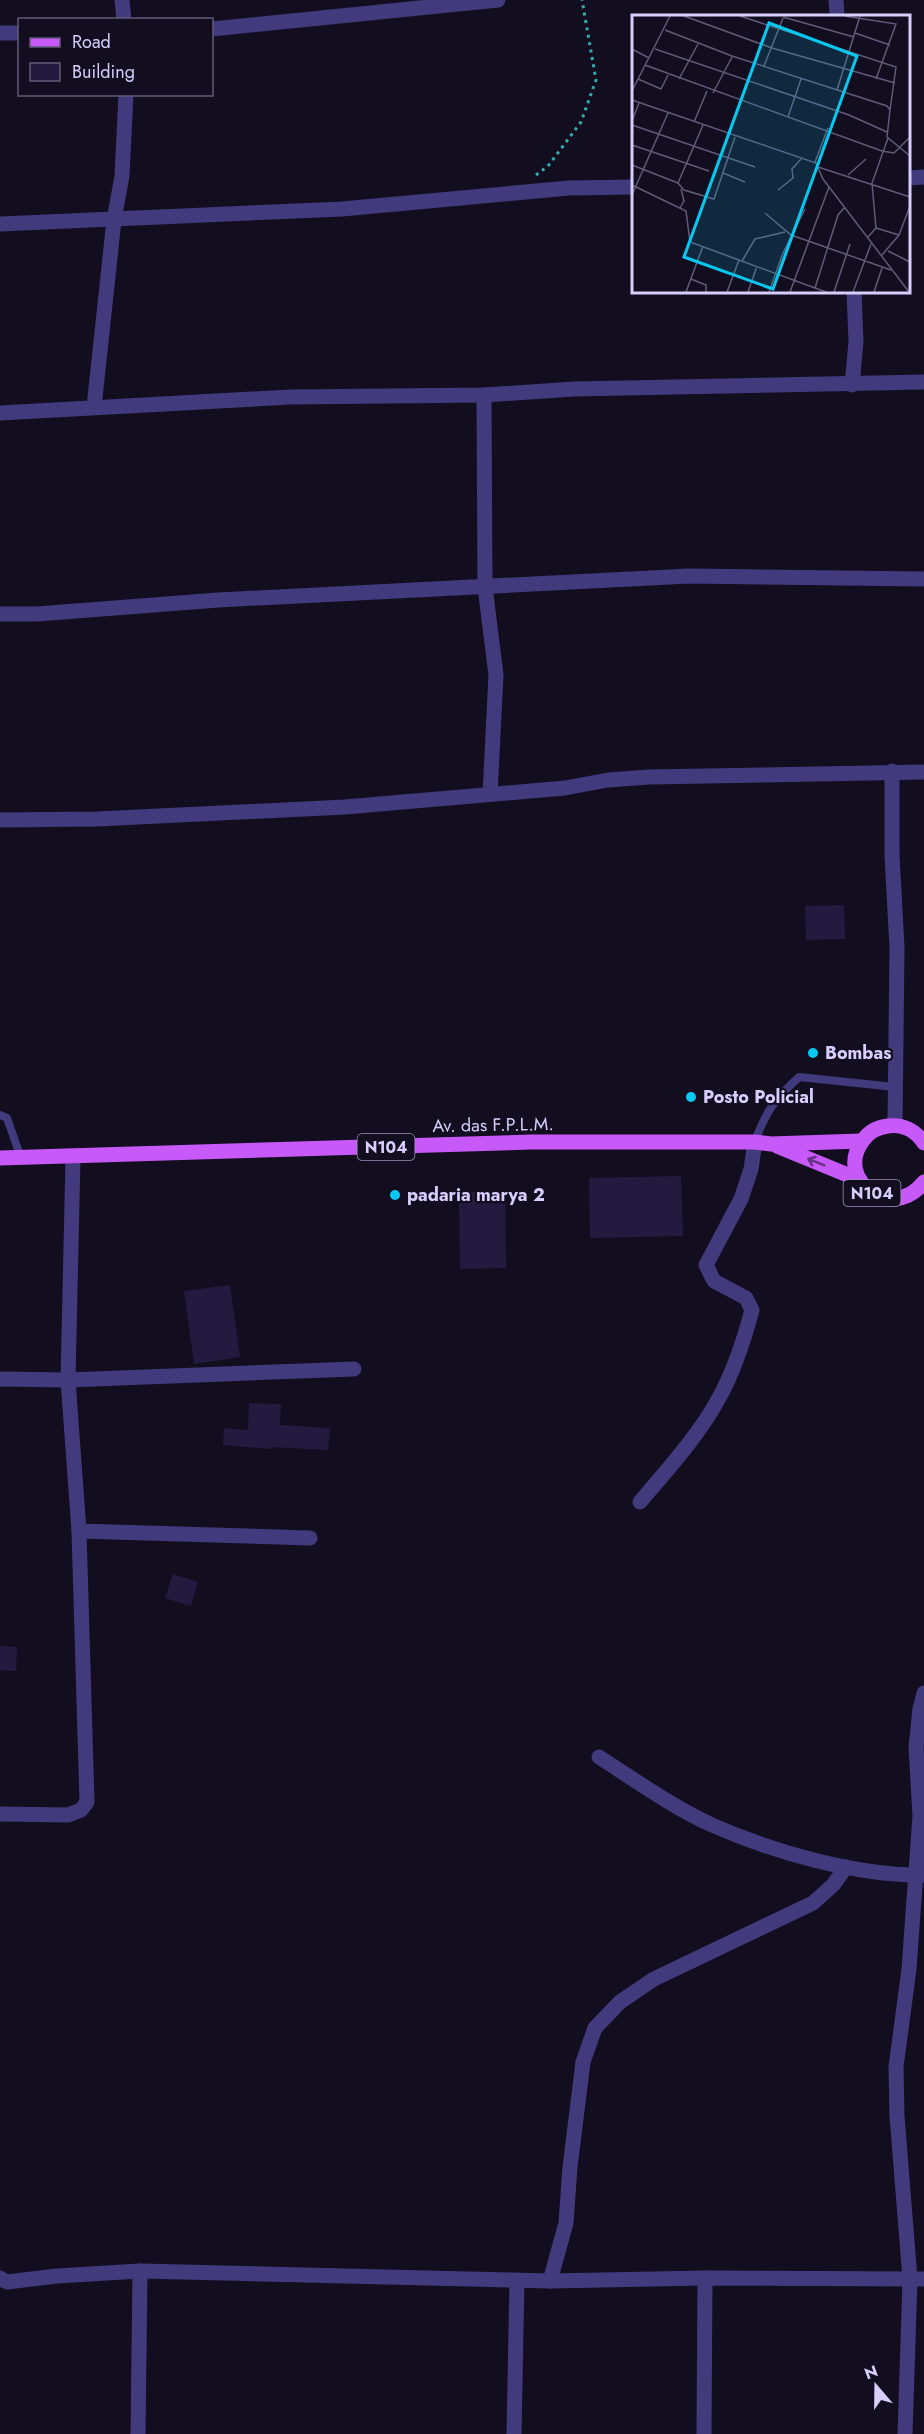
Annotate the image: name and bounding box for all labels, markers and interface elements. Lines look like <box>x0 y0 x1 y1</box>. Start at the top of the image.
inset map <box>632 15 909 292</box>
legend <box>18 18 213 96</box>
text: Road <box>72 29 111 55</box>
text: Building <box>72 59 135 85</box>
place label: Bombas <box>825 1040 891 1066</box>
marker: Bombas <box>806 1046 820 1060</box>
place label: Posto Policial <box>703 1084 814 1110</box>
marker: Posto Policial <box>684 1090 698 1104</box>
street label: Av. das F.P.L.M. <box>432 1111 554 1139</box>
road number: N104 <box>358 1134 414 1160</box>
one-way arrow <box>807 1156 825 1167</box>
road number: N104 <box>844 1180 900 1206</box>
place label: padaria marya 2 <box>407 1182 545 1208</box>
marker: padaria marya 2 <box>388 1188 402 1202</box>
north arrow <box>846 2356 906 2416</box>
text: N <box>861 2359 881 2385</box>

